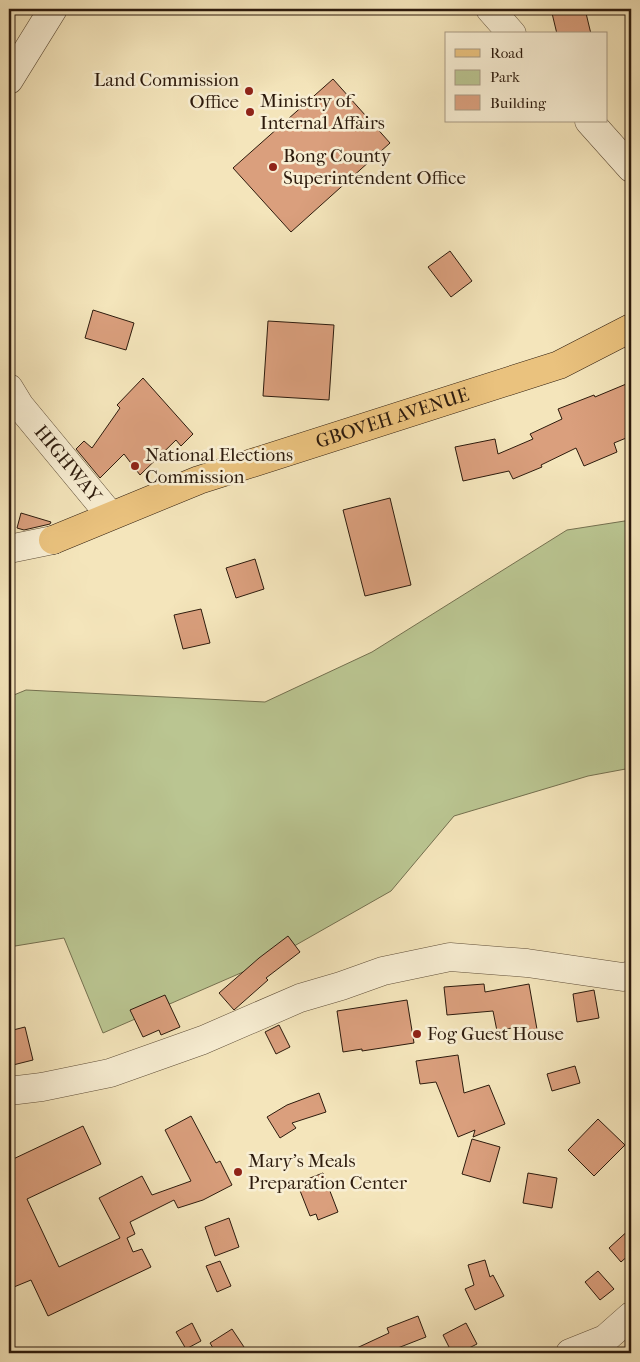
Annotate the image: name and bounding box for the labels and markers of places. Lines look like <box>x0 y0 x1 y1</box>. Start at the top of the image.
place label: Land Commission Office <box>94 69 239 113</box>
marker: Land Commission Office <box>243 85 255 97</box>
place label: Ministry of Internal Affairs <box>260 90 385 134</box>
marker: Ministry of Internal Affairs <box>244 106 256 118</box>
place label: Bong County Superintendent Office <box>283 145 466 189</box>
marker: Bong County Superintendent Office <box>267 161 279 173</box>
place label: National Elections Commission <box>145 444 293 488</box>
marker: National Elections Commission <box>129 460 141 472</box>
place label: Fog Guest House <box>427 1023 564 1045</box>
marker: Fog Guest House <box>411 1028 423 1040</box>
place label: Mary's Meals Preparation Center <box>248 1150 408 1194</box>
marker: Mary's Meals Preparation Center <box>232 1166 244 1178</box>

